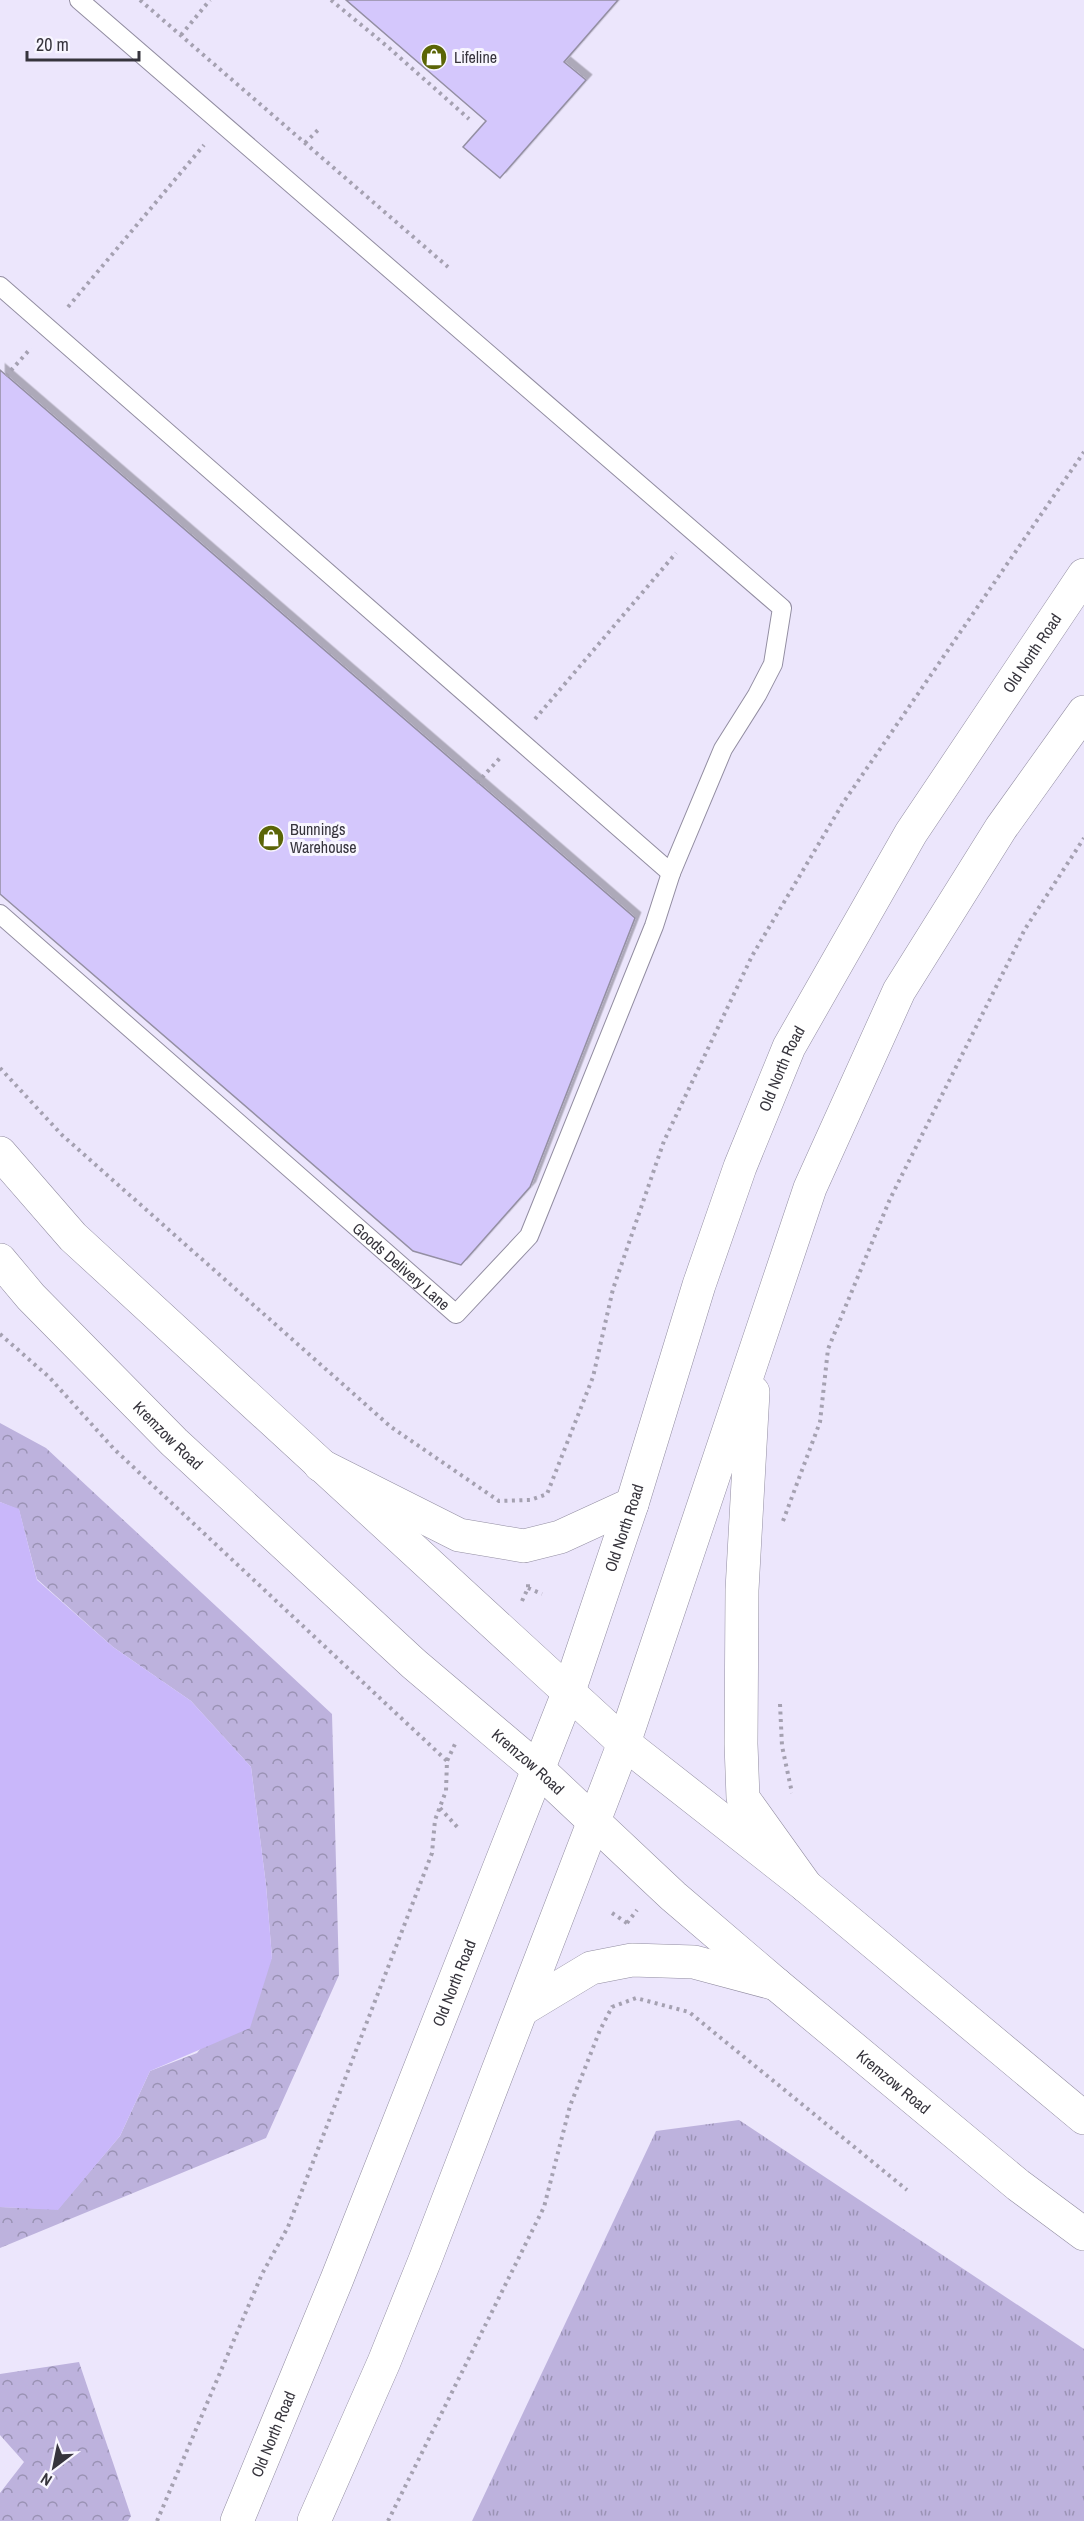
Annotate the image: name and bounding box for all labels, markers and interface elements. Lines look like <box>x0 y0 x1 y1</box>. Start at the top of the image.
scale bar <box>27 24 140 62</box>
text: 20 m <box>36 32 69 57</box>
shop icon: Lifeline <box>419 42 449 72</box>
place label: Lifeline <box>454 46 497 68</box>
street label: Old North Road <box>997 609 1066 697</box>
place label: Bunnings Warehouse <box>290 818 357 858</box>
shop icon: Bunnings Warehouse <box>256 823 286 853</box>
street label: Old North Road <box>753 1022 810 1115</box>
street label: Goods Delivery Lane <box>348 1217 455 1315</box>
street label: Kremzow Road <box>128 1396 208 1474</box>
street label: Old North Road <box>599 1481 648 1575</box>
street label: Kremzow Road <box>487 1724 569 1799</box>
street label: Old North Road <box>427 1937 481 2030</box>
street label: Kremzow Road <box>852 2045 935 2119</box>
street label: Old North Road <box>245 2388 300 2480</box>
north arrow <box>24 2437 84 2497</box>
text: N <box>36 2468 56 2492</box>

